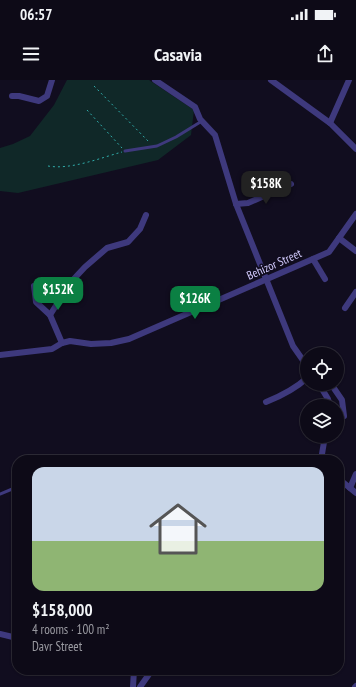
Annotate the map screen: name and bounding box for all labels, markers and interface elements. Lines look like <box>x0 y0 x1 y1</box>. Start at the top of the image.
text: 06:57 <box>20 5 52 24</box>
icon: menu <box>20 43 42 65</box>
text: Casavia <box>154 43 202 66</box>
icon: share <box>314 43 336 65</box>
pin: $158K <box>238 171 294 205</box>
text: $158K <box>250 175 282 192</box>
street label: Behizor Street <box>244 245 304 283</box>
pin: $152K <box>30 277 86 311</box>
text: $152K <box>42 281 74 298</box>
pin: $126K <box>167 286 223 320</box>
text: $126K <box>179 290 211 307</box>
map controls <box>300 347 344 443</box>
button: locate <box>300 347 344 391</box>
button: layers <box>300 399 344 443</box>
icon: home <box>142 493 214 565</box>
text: $158,000 <box>32 599 93 621</box>
text: 4 rooms · 100 m² <box>32 621 110 638</box>
text: Davr Street <box>32 638 82 655</box>

